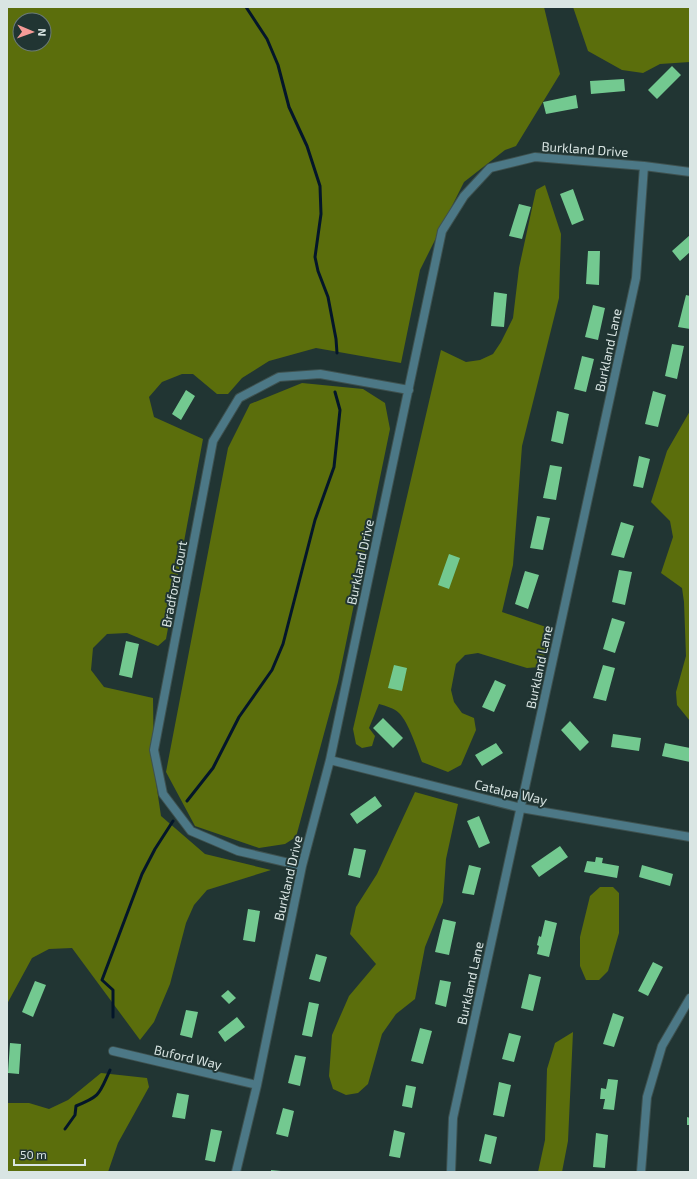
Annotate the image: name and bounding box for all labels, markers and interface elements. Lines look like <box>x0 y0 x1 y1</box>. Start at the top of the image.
north arrow <box>12 12 52 52</box>
text: N <box>36 28 49 37</box>
street label: Burkland Drive <box>541 138 629 160</box>
street label: Burkland Lane <box>591 307 625 393</box>
street label: Burkland Drive <box>343 518 377 606</box>
street label: Bradford Court <box>158 539 190 629</box>
street label: Burkland Lane <box>522 624 556 710</box>
street label: Catalpa Way <box>473 776 549 808</box>
street label: Burkland Drive <box>270 834 306 922</box>
street label: Burkland Lane <box>453 940 487 1026</box>
street label: Buford Way <box>153 1041 224 1073</box>
scale bar <box>14 1141 85 1167</box>
text: 50 m <box>20 1147 47 1161</box>

